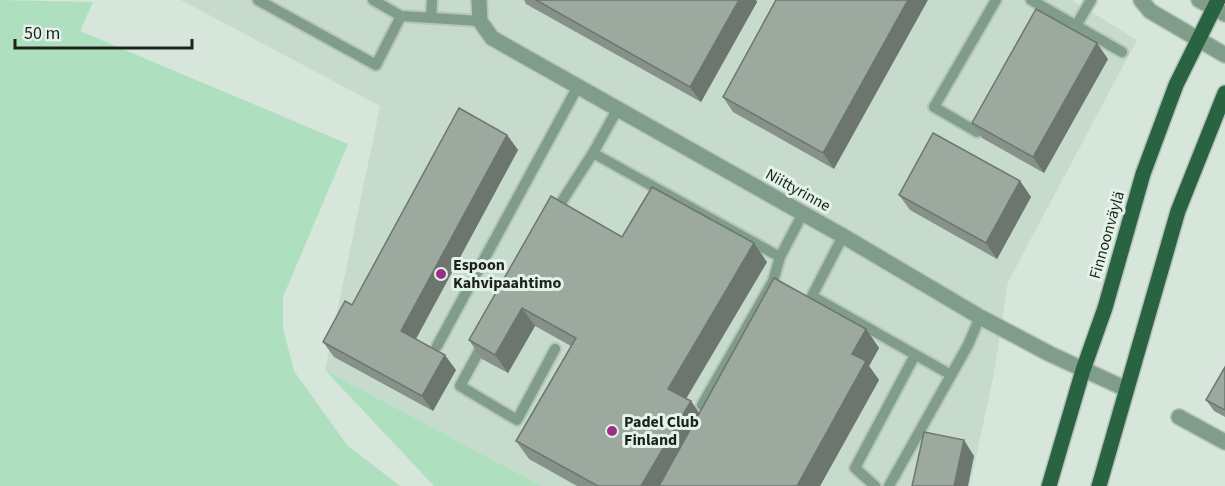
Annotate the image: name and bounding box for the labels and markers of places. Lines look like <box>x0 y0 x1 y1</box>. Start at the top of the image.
place label: Espoon Kahvipaahtimo <box>453 254 561 294</box>
marker: Espoon Kahvipaahtimo <box>434 267 448 281</box>
place label: Padel Club Finland <box>624 411 699 451</box>
marker: Padel Club Finland <box>605 424 619 438</box>

